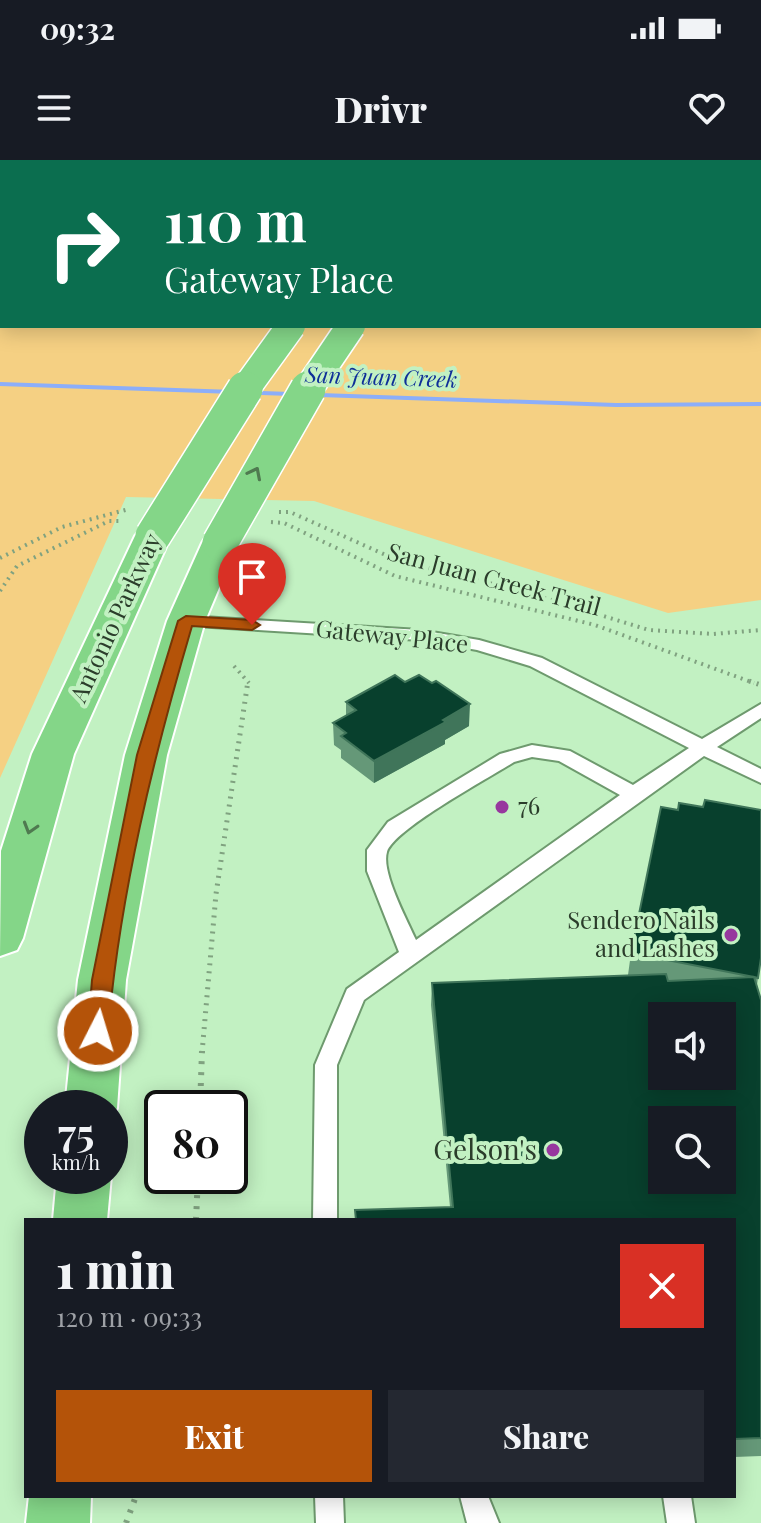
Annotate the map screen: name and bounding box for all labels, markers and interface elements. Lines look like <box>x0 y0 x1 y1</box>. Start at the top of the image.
text: 09:32 <box>40 8 115 48</box>
text: Drivr <box>334 84 427 132</box>
icon: menu <box>32 86 76 130</box>
icon: heart <box>685 86 729 130</box>
text: 110 m <box>164 182 307 257</box>
icon: right <box>32 192 136 296</box>
text: Gateway Place <box>164 254 394 302</box>
water label: San Juan Creek <box>303 358 458 394</box>
one-way arrow <box>246 467 261 482</box>
street label: Antonio Parkway <box>61 527 167 708</box>
street label: San Juan Creek Trail <box>384 534 605 622</box>
pin <box>218 543 286 625</box>
icon: arrive <box>230 555 274 599</box>
street label: Gateway Place <box>314 611 470 659</box>
place label: 76 <box>518 789 540 821</box>
marker: 76 <box>493 798 511 816</box>
one-way arrow <box>23 821 39 835</box>
place label: Sendero Nails and Lashes <box>567 903 715 963</box>
marker: Sendero Nails and Lashes <box>722 926 740 944</box>
position arrow <box>56 989 140 1073</box>
map controls <box>648 1002 736 1194</box>
button: sound <box>648 1002 736 1090</box>
speed limit sign: 80 <box>144 1090 248 1194</box>
text: 75 <box>58 1105 94 1158</box>
button: search <box>648 1106 736 1194</box>
place label: Gelson's <box>433 1130 537 1167</box>
marker: Gelson's <box>544 1141 562 1159</box>
text: km/h <box>52 1148 100 1175</box>
text: 1 min <box>56 1237 174 1301</box>
button: close <box>620 1244 704 1328</box>
text: 120 m · 09:33 <box>56 1299 202 1334</box>
button: Exit <box>56 1390 372 1482</box>
button: Share <box>388 1390 704 1482</box>

